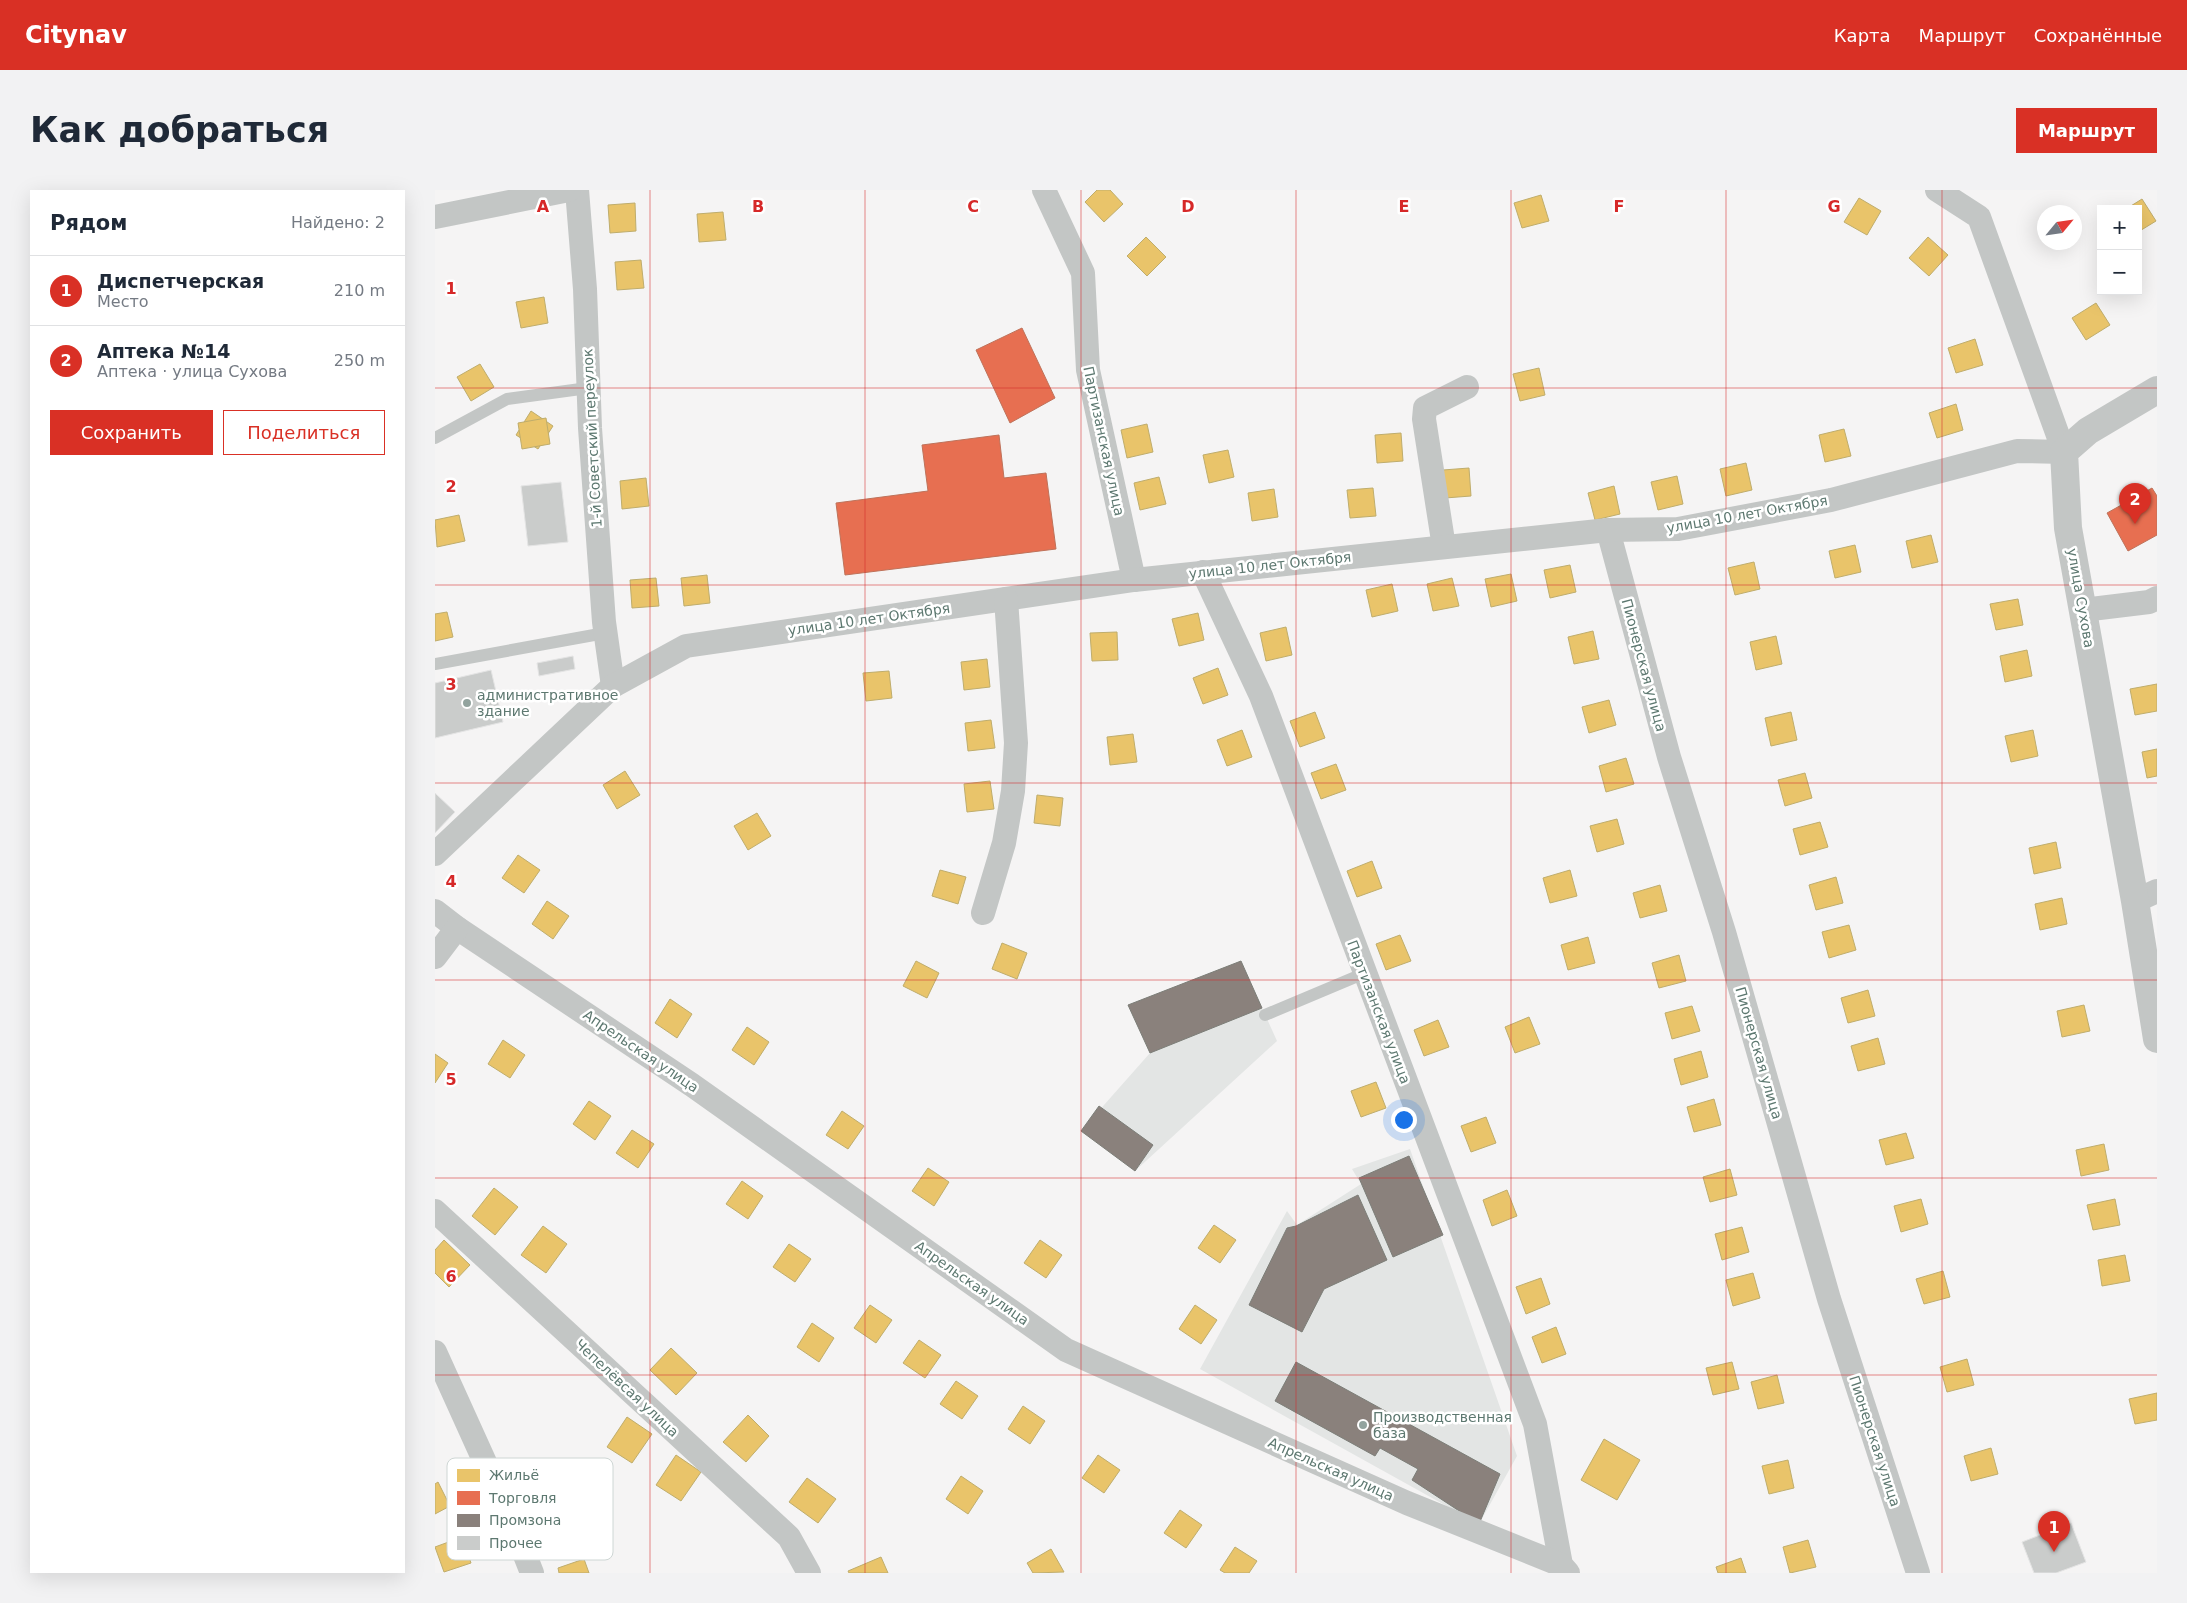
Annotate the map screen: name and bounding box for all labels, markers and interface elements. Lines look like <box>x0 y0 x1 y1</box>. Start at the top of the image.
text: Citynav <box>25 21 127 49</box>
text: Карта <box>1834 25 1891 46</box>
text: Маршрут <box>1919 25 2006 46</box>
text: Сохранённые <box>2034 25 2162 46</box>
button: Маршрут <box>2016 108 2157 153</box>
text: Как добраться <box>30 110 329 150</box>
text: A <box>537 197 550 216</box>
text: B <box>752 197 764 216</box>
text: C <box>967 197 979 216</box>
text: D <box>1181 197 1195 216</box>
text: E <box>1399 197 1409 216</box>
text: F <box>1614 197 1624 216</box>
text: G <box>1827 197 1841 216</box>
north arrow <box>2037 205 2082 250</box>
map controls <box>2097 205 2142 295</box>
button: + <box>2097 205 2142 250</box>
text: Рядом <box>50 211 127 235</box>
text: Найдено: 2 <box>291 213 385 232</box>
button: − <box>2097 250 2142 295</box>
text: Диспетчерская <box>97 270 264 292</box>
text: 1 <box>445 279 457 298</box>
text: 1 <box>60 281 72 300</box>
text: 210 m <box>334 281 385 300</box>
text: Место <box>97 292 149 311</box>
text: Аптека №14 <box>97 340 230 362</box>
street label: 1-й Советский переулок <box>579 348 605 528</box>
text: 2 <box>60 351 72 370</box>
text: 250 m <box>334 351 385 370</box>
text: Аптека · улица Сухова <box>97 362 287 381</box>
street label: Партизанская улица <box>1080 365 1128 517</box>
button: Сохранить <box>50 410 213 455</box>
button: Поделиться <box>223 410 385 455</box>
text: 2 <box>445 477 457 496</box>
pin: 2 <box>2119 483 2151 524</box>
street label: улица 10 лет Октября <box>1665 492 1829 536</box>
street label: улица Сухова <box>2064 547 2098 649</box>
street label: улица 10 лет Октября <box>1188 549 1352 581</box>
street label: Пионерская улица <box>1619 597 1669 733</box>
street label: улица 10 лет Октября <box>787 600 951 638</box>
text: 3 <box>445 675 457 694</box>
place label: административное здание <box>477 687 618 719</box>
marker: административное здание <box>461 697 473 709</box>
text: 4 <box>445 872 457 891</box>
street label: Партизанская улица <box>1344 938 1414 1086</box>
street label: Пионерская улица <box>1732 985 1786 1121</box>
street label: Апрельская улица <box>580 1006 702 1096</box>
text: 5 <box>445 1070 457 1089</box>
your location <box>1391 1107 1417 1133</box>
street label: Апрельская улица <box>912 1238 1032 1328</box>
text: 6 <box>445 1267 457 1286</box>
street label: Чепелёвсая улица <box>572 1336 682 1440</box>
street label: Пионерская улица <box>1846 1373 1904 1509</box>
place label: Производственная база <box>1373 1409 1512 1441</box>
marker: Производственная база <box>1357 1419 1369 1431</box>
street label: Апрельская улица <box>1266 1434 1396 1504</box>
legend <box>447 1458 613 1560</box>
text: Жильё <box>489 1467 539 1483</box>
text: Торговля <box>488 1490 557 1506</box>
pin: 1 <box>2038 1511 2070 1552</box>
text: Промзона <box>489 1512 561 1528</box>
text: Прочее <box>489 1535 542 1551</box>

